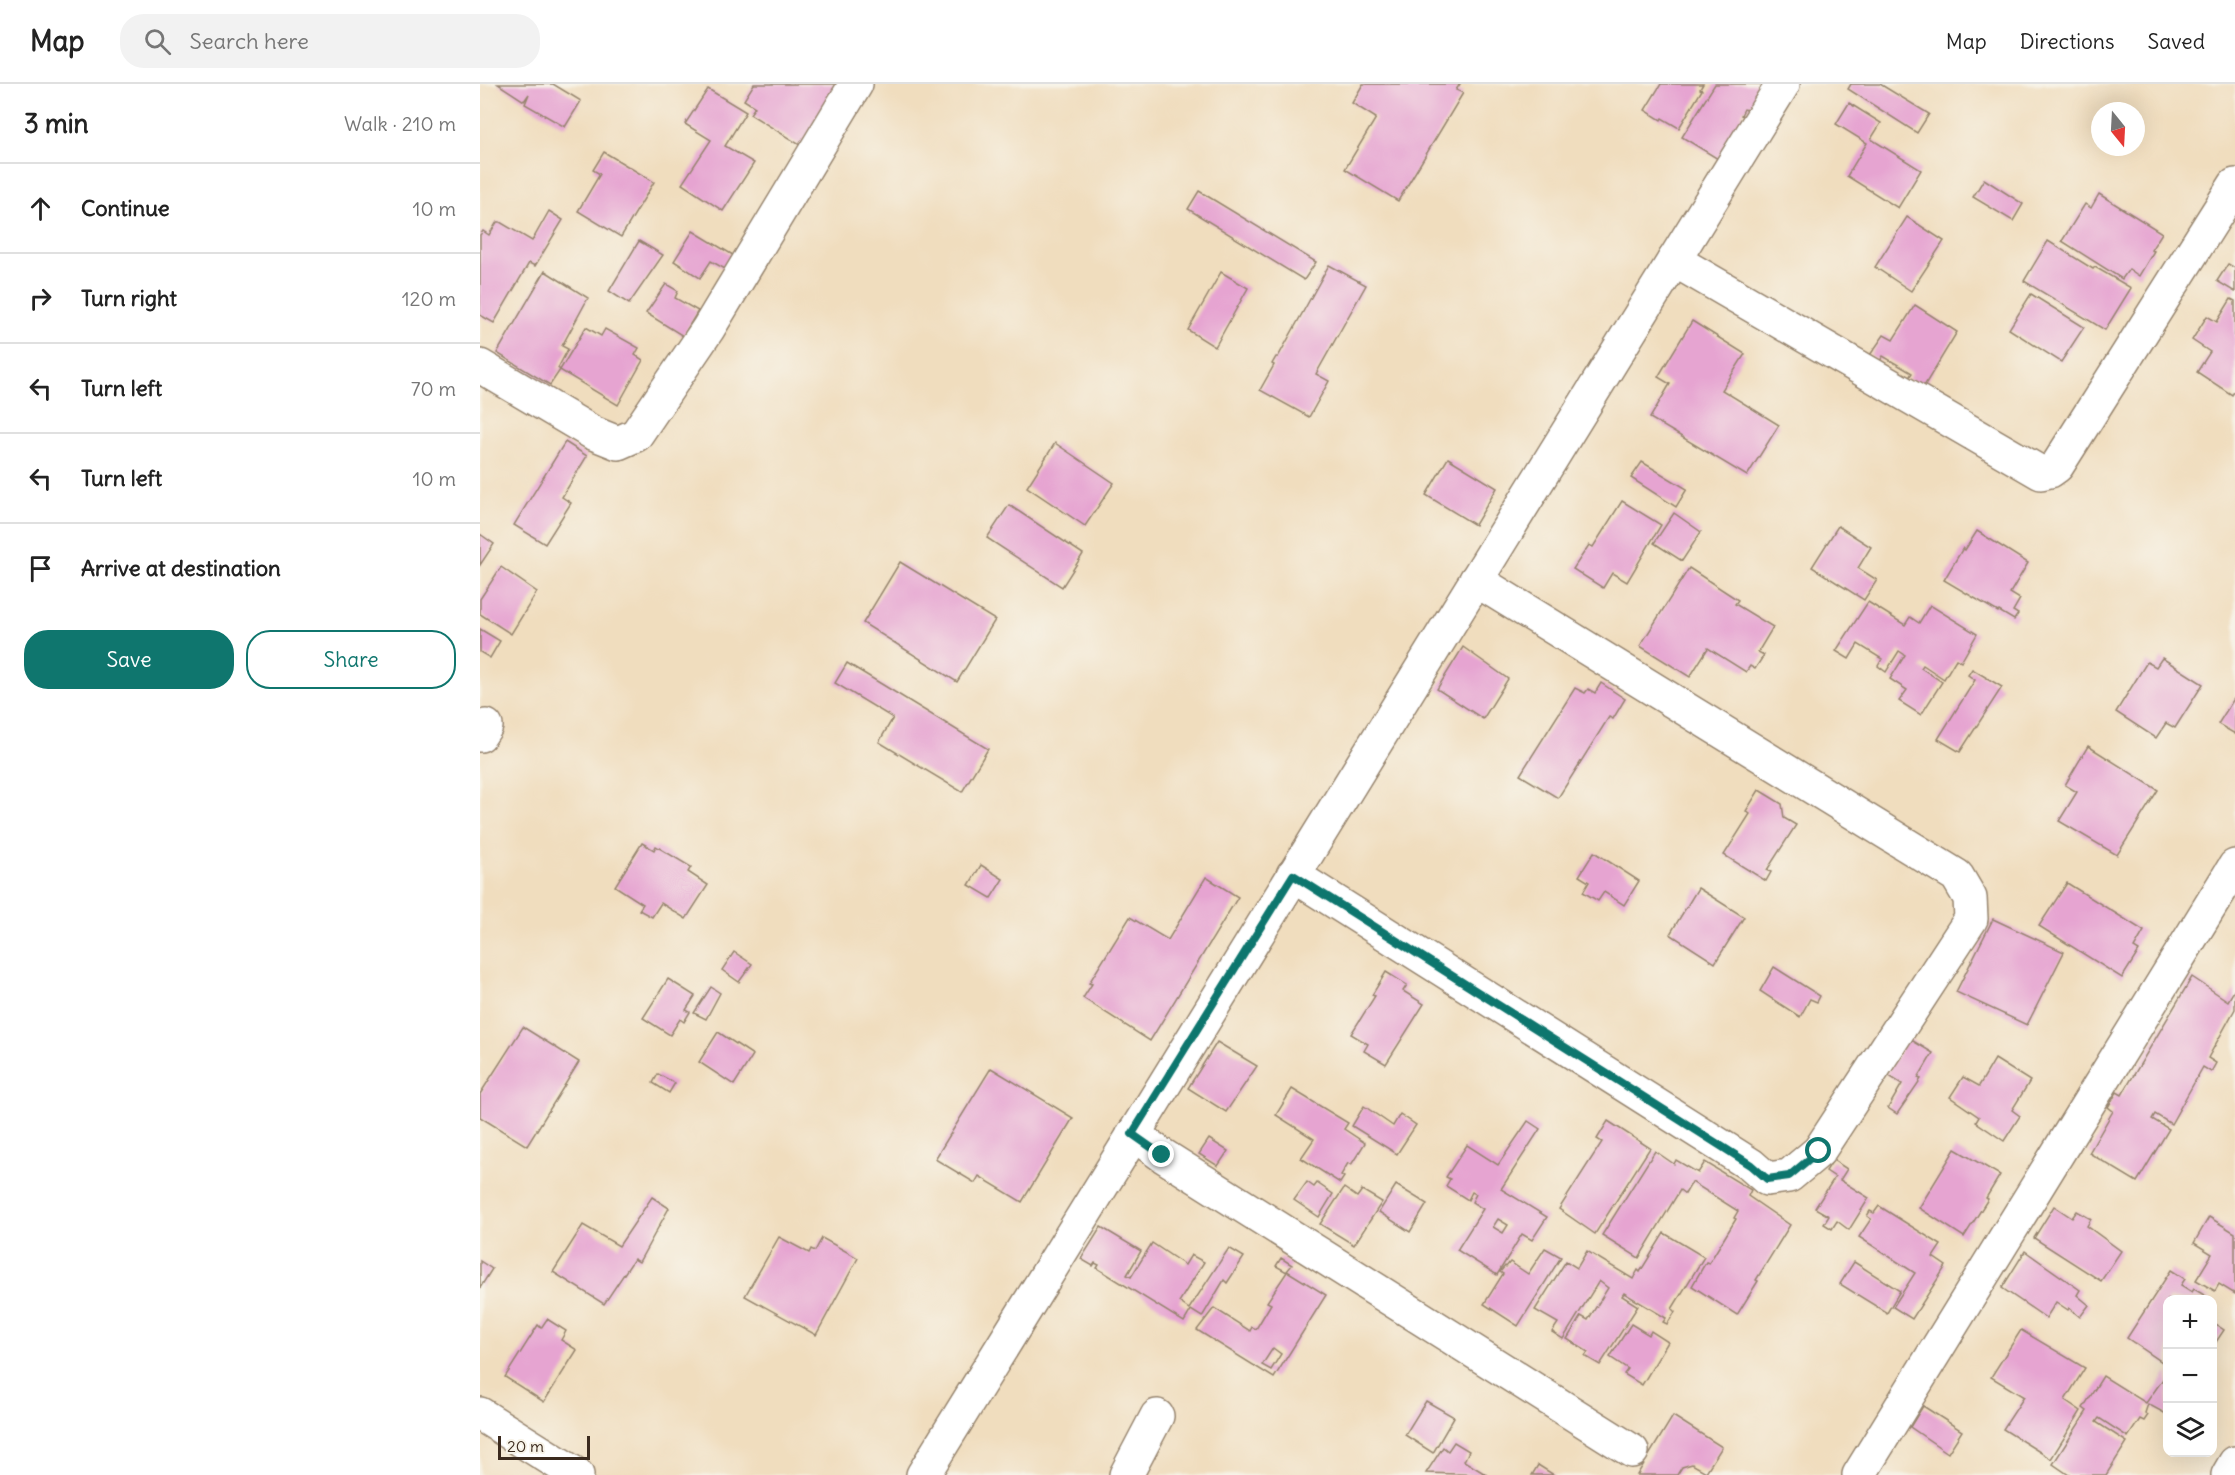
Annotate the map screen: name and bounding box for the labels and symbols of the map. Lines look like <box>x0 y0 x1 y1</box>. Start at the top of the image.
north arrow <box>2091 102 2145 156</box>
route start <box>1805 1137 1831 1163</box>
route end <box>1148 1141 1174 1167</box>
scale bar <box>498 1433 590 1460</box>

